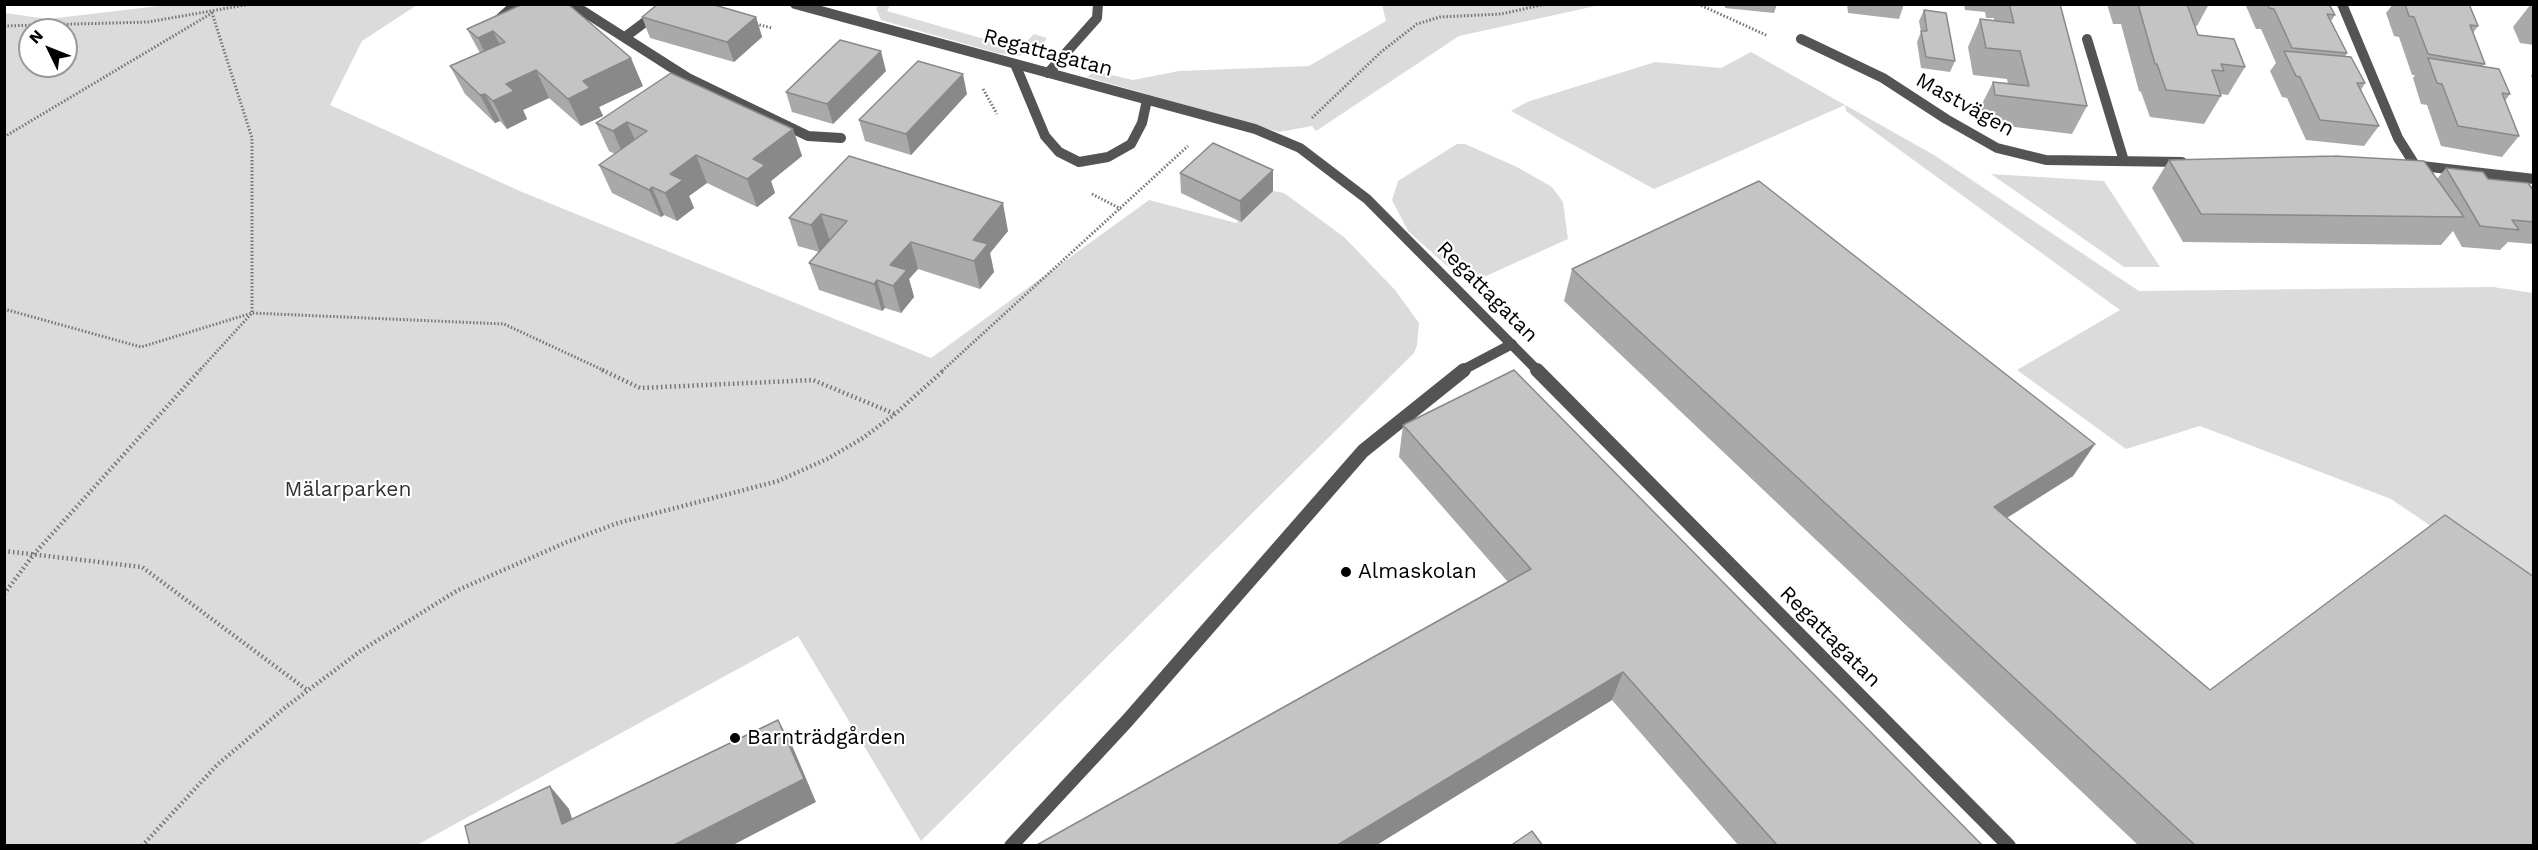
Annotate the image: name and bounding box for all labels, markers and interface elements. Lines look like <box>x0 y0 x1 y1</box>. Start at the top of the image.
north arrow <box>18 18 78 78</box>
street label: Regattagatan <box>981 24 1115 82</box>
text: N <box>25 26 47 48</box>
street label: Mastvägen <box>1911 68 2019 142</box>
street label: Regattagatan <box>1431 236 1543 348</box>
park label: Mälarparken <box>285 477 411 503</box>
place label: Almaskolan <box>1358 559 1477 585</box>
marker: Almaskolan <box>1339 565 1353 579</box>
street label: Regattagatan <box>1774 581 1886 693</box>
place label: Barnträdgården <box>747 725 906 751</box>
marker: Barnträdgården <box>728 731 742 745</box>

